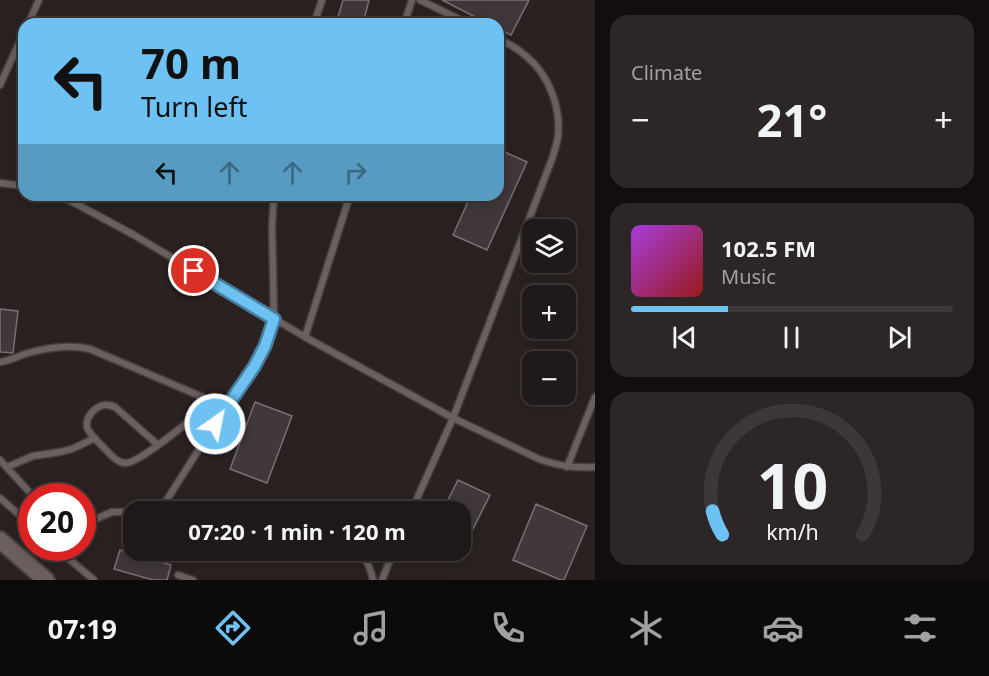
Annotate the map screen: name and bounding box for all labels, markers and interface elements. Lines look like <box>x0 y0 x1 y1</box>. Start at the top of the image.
text: 70 m <box>141 34 241 91</box>
icon: left <box>42 42 120 120</box>
text: Climate <box>631 59 702 86</box>
text: Turn left <box>141 88 247 125</box>
text: 21° <box>757 89 827 150</box>
text: − <box>631 97 650 142</box>
text: + <box>934 97 953 142</box>
icon: left <box>150 156 183 189</box>
icon: ahead <box>213 156 246 189</box>
icon: ahead <box>276 156 309 189</box>
icon: right <box>339 156 372 189</box>
map controls <box>522 219 576 405</box>
button: layers <box>522 219 576 273</box>
text: 102.5 FM <box>721 233 816 263</box>
pin <box>168 245 219 296</box>
icon: arrive <box>177 254 210 287</box>
text: Music <box>721 263 776 290</box>
button: + <box>522 285 576 339</box>
icon: previous <box>668 321 701 354</box>
icon: pause <box>775 321 808 354</box>
icon: next <box>883 321 916 354</box>
button: − <box>522 351 576 405</box>
position arrow <box>183 392 247 456</box>
text: 10 <box>756 443 828 528</box>
speed limit sign: 20 <box>18 483 96 561</box>
text: 07:20 · 1 min · 120 m <box>188 516 406 546</box>
text: km/h <box>766 518 818 547</box>
icon: directions <box>212 607 254 649</box>
icon: music <box>350 607 392 649</box>
icon: phone <box>487 607 529 649</box>
icon: climate <box>625 607 667 649</box>
icon: car <box>762 607 804 649</box>
icon: filters <box>899 607 941 649</box>
text: 07:19 <box>48 610 117 647</box>

